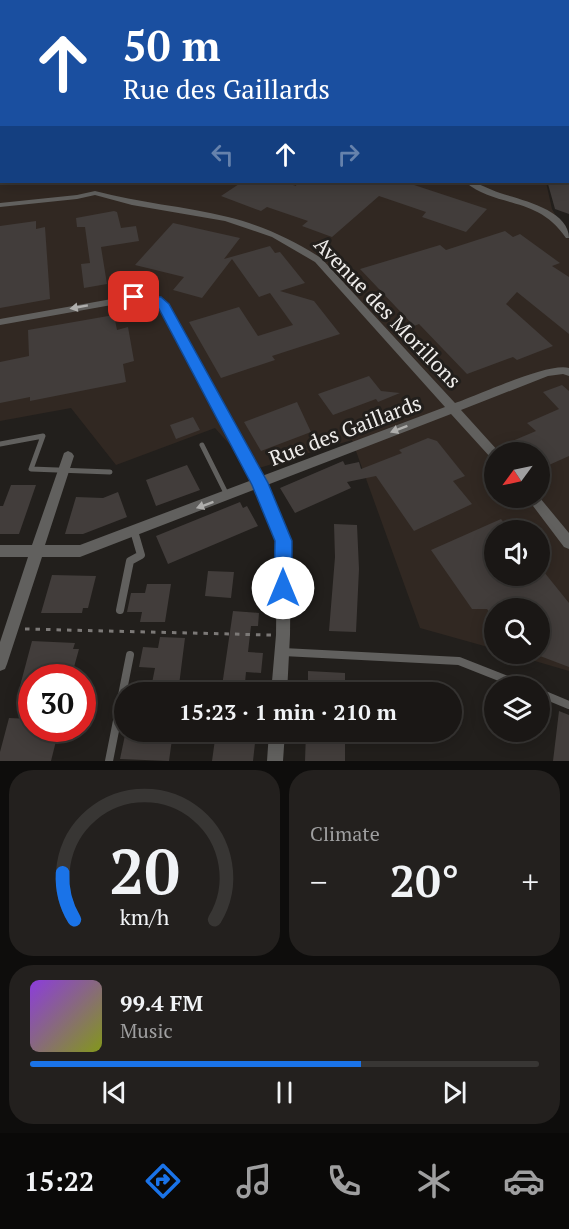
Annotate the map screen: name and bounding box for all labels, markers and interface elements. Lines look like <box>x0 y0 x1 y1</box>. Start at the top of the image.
text: 50 m <box>123 17 221 73</box>
icon: ahead <box>24 24 102 102</box>
text: Rue des Gaillards <box>123 71 330 107</box>
icon: left <box>206 138 239 171</box>
icon: ahead <box>269 138 302 171</box>
icon: right <box>332 138 365 171</box>
street label: Avenue des Morillons <box>308 230 468 394</box>
pin <box>108 271 159 322</box>
icon: arrive <box>117 280 150 313</box>
one-way arrow <box>70 303 89 312</box>
street label: Rue des Gaillards <box>265 388 425 472</box>
one-way arrow <box>390 425 408 435</box>
north arrow <box>484 442 550 508</box>
map controls <box>484 442 550 742</box>
one-way arrow <box>196 500 214 510</box>
button: sound <box>484 520 550 586</box>
position arrow <box>251 556 315 620</box>
button: search <box>484 598 550 664</box>
speed limit sign: 30 <box>18 664 96 742</box>
button: layers <box>484 676 550 742</box>
text: 15:23 · 1 min · 210 m <box>179 697 397 726</box>
text: Climate <box>310 820 380 847</box>
text: 20 <box>109 829 180 912</box>
text: 20° <box>390 850 459 910</box>
text: − <box>310 860 328 903</box>
text: + <box>521 860 539 903</box>
text: km/h <box>120 903 170 931</box>
text: 99.4 FM <box>120 988 203 1017</box>
text: Music <box>120 1017 173 1044</box>
icon: previous <box>98 1076 131 1109</box>
icon: pause <box>268 1076 301 1109</box>
icon: next <box>438 1076 471 1109</box>
icon: directions <box>142 1160 184 1202</box>
icon: music <box>233 1160 275 1202</box>
icon: phone <box>323 1160 365 1202</box>
icon: climate <box>413 1160 455 1202</box>
icon: car <box>503 1160 545 1202</box>
text: 15:22 <box>24 1163 94 1199</box>

